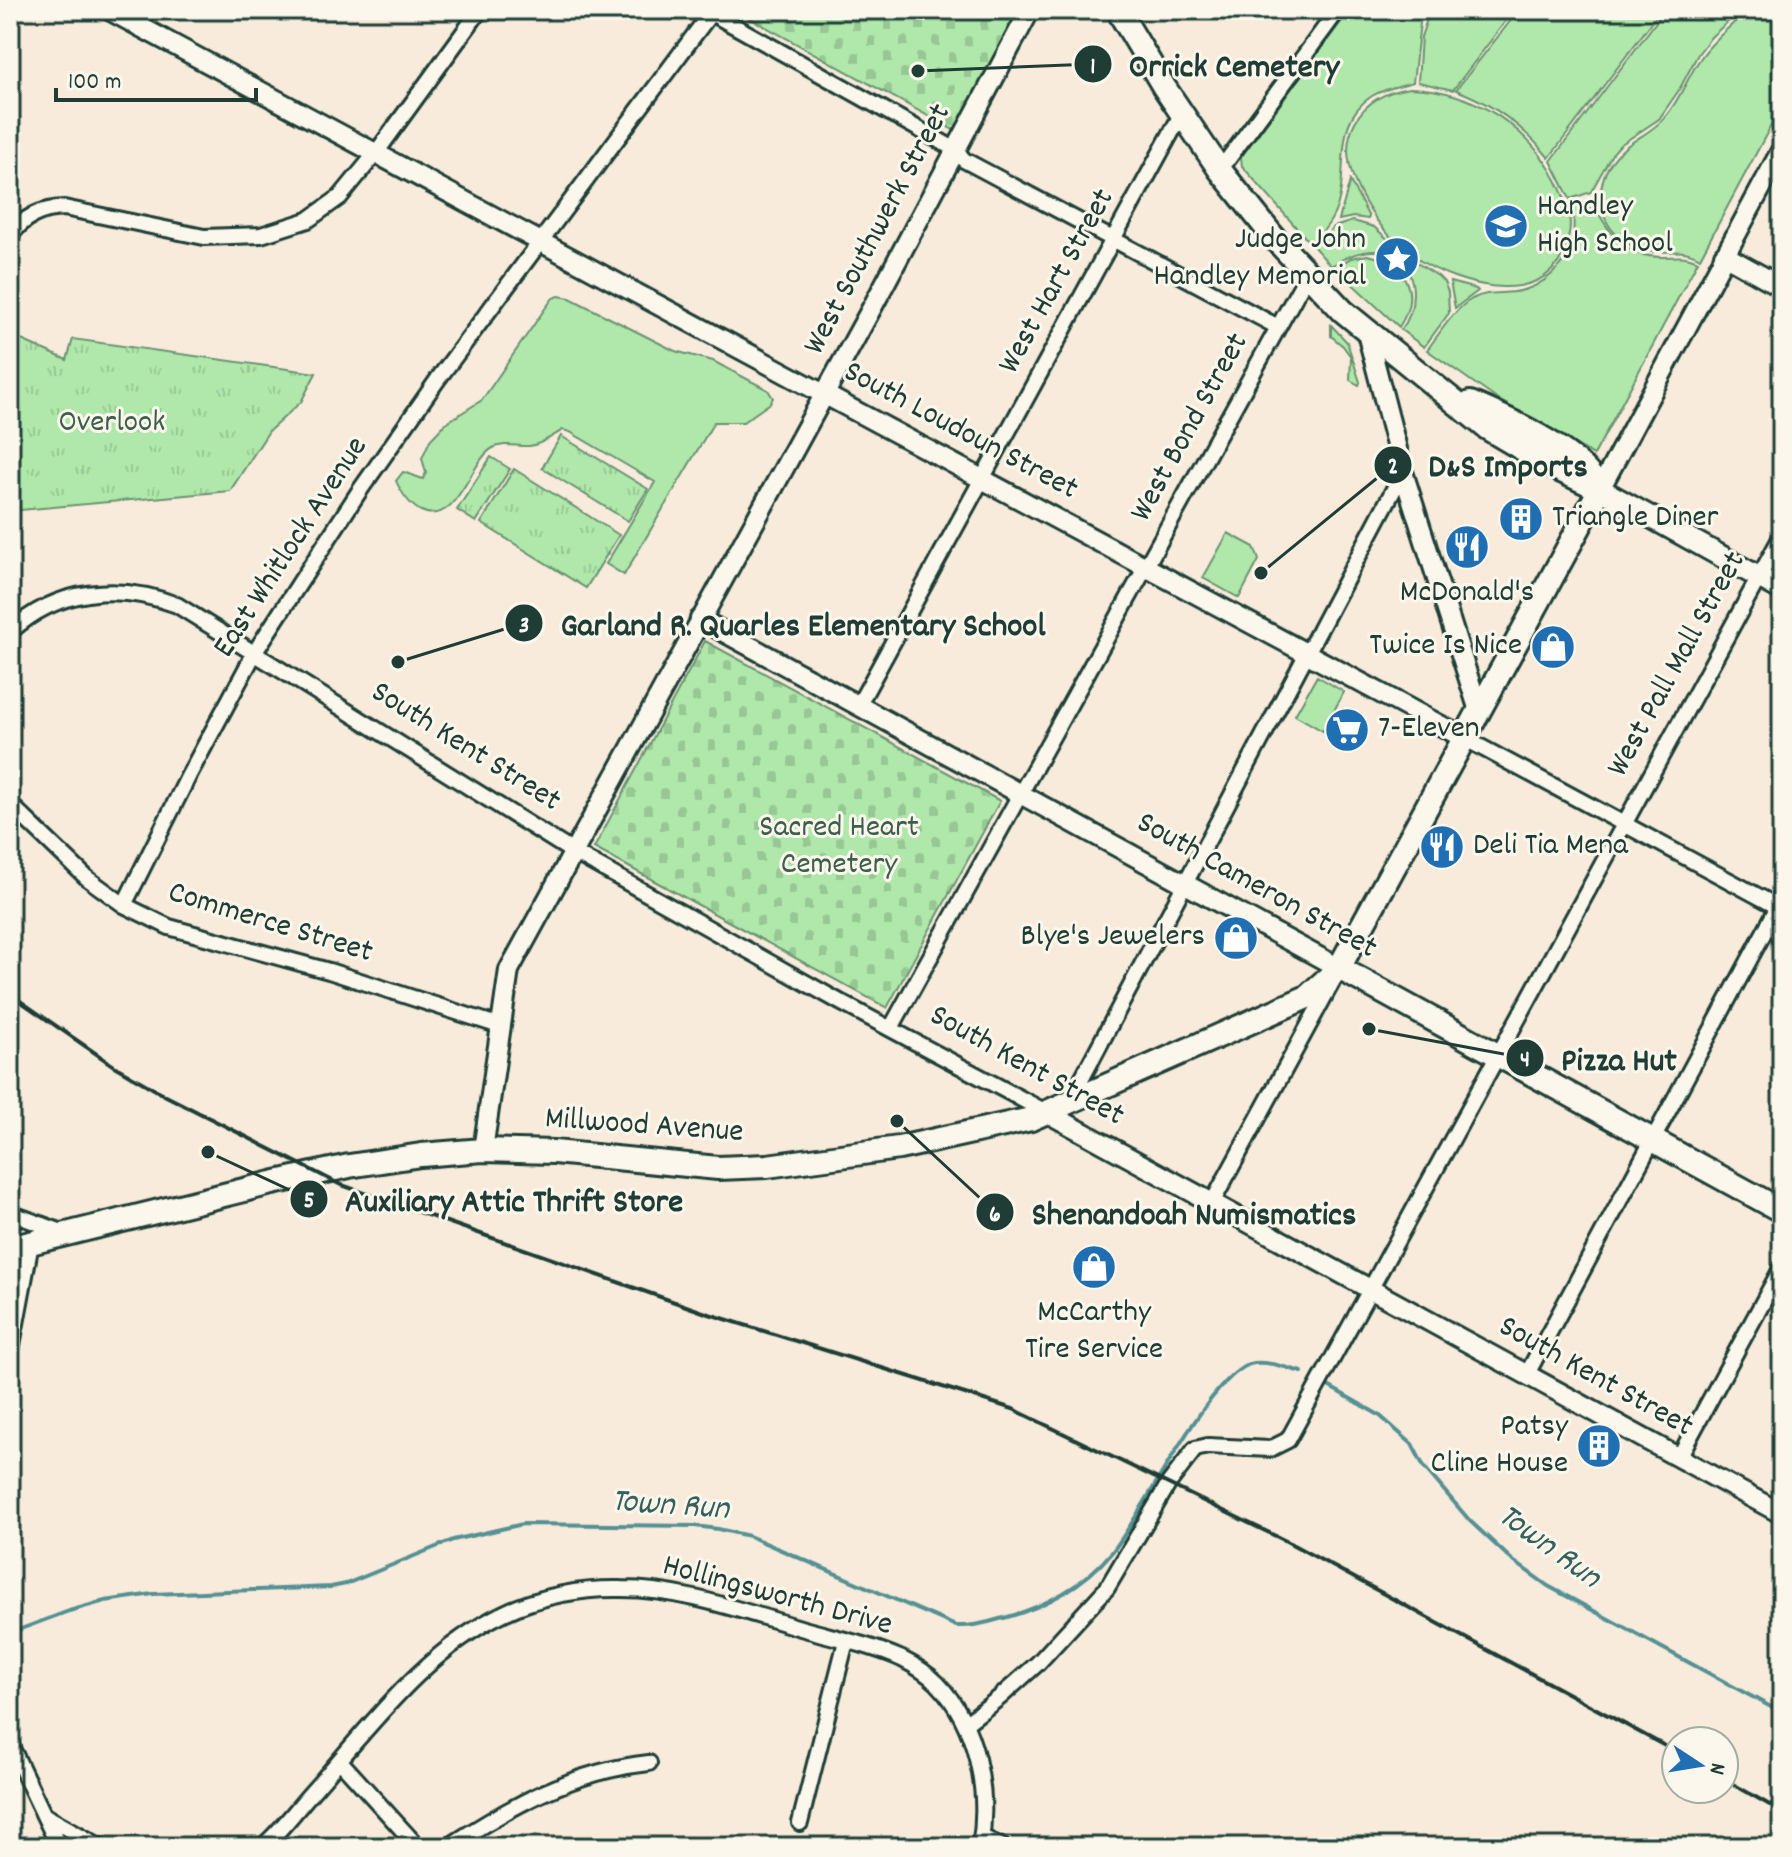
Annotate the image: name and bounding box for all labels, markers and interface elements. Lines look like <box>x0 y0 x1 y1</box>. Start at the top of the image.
callout: Orrick Cemetery <box>1073 35 1355 93</box>
text: Orrick Cemetery <box>1129 45 1340 94</box>
text: 1 <box>1090 51 1096 85</box>
scale bar <box>56 52 256 102</box>
text: 100 m <box>68 66 121 100</box>
street label: West Southwerk Street <box>793 96 965 364</box>
street label: West Hart Street <box>988 181 1128 383</box>
place label: Handley High School <box>1537 185 1673 268</box>
school or university icon: Handley High School <box>1482 202 1530 250</box>
place label: Judge John Handley Memorial <box>1153 218 1366 301</box>
place icon: Judge John Handley Memorial <box>1373 235 1421 283</box>
street label: West Bond Street <box>1120 325 1262 531</box>
street label: South Loudoun Street <box>834 351 1086 513</box>
park label: Overlook <box>59 401 165 447</box>
street label: East Whitlock Avenue <box>203 428 381 668</box>
callout: D&S Imports <box>1373 436 1604 494</box>
text: D&S Imports <box>1428 445 1588 494</box>
text: 2 <box>1388 451 1398 485</box>
building icon: Triangle Diner <box>1497 495 1545 543</box>
place label: Triangle Diner <box>1552 496 1719 542</box>
restaurant icon: McDonald's <box>1443 523 1491 571</box>
street label: West Pall Mall Street <box>1597 544 1759 786</box>
place label: McDonald's <box>1400 571 1534 617</box>
callout: Garland R. Quarles Elementary School <box>504 594 1061 652</box>
text: Garland R. Quarles Elementary School <box>560 604 1046 653</box>
text: 3 <box>519 610 529 644</box>
shop icon: Twice Is Nice <box>1529 623 1577 671</box>
place label: Twice Is Nice <box>1369 624 1522 670</box>
street label: South Kent Street <box>361 671 569 825</box>
supermarket icon: 7-Eleven <box>1323 706 1371 754</box>
place label: 7-Eleven <box>1378 707 1480 753</box>
street label: South Cameron Street <box>1127 802 1385 972</box>
park label: Sacred Heart Cemetery <box>759 806 919 889</box>
restaurant icon: Deli Tia Mena <box>1418 823 1466 871</box>
place label: Deli Tia Mena <box>1473 824 1629 870</box>
street label: Commerce Street <box>162 871 378 977</box>
shop icon: Blye's Jewelers <box>1212 914 1260 962</box>
place label: Blye's Jewelers <box>1021 915 1205 961</box>
street label: South Kent Street <box>920 994 1132 1140</box>
callout: Pizza Hut <box>1505 1029 1693 1087</box>
text: Pizza Hut <box>1561 1039 1677 1088</box>
text: 4 <box>1520 1044 1530 1078</box>
street label: Millwood Avenue <box>543 1097 745 1157</box>
callout: Auxiliary Attic Thrift Store <box>289 1170 699 1228</box>
text: Auxiliary Attic Thrift Store <box>345 1180 683 1229</box>
callout: Shenandoah Numismatics <box>975 1183 1372 1241</box>
text: 5 <box>303 1185 315 1219</box>
text: Shenandoah Numismatics <box>1032 1193 1356 1242</box>
text: 6 <box>989 1199 1001 1233</box>
shop icon: McCarthy Tire Service <box>1070 1243 1118 1291</box>
place label: McCarthy Tire Service <box>1025 1291 1163 1374</box>
street label: South Kent Street <box>1489 1305 1701 1451</box>
place label: Patsy Cline House <box>1431 1405 1569 1488</box>
building icon: Patsy Cline House <box>1575 1422 1623 1470</box>
water label: Town Run <box>609 1478 732 1536</box>
water label: Town Run <box>1486 1494 1611 1603</box>
street label: Hollingsworth Drive <box>657 1544 897 1650</box>
north arrow <box>1660 1725 1740 1805</box>
text: N <box>1700 1760 1732 1777</box>

